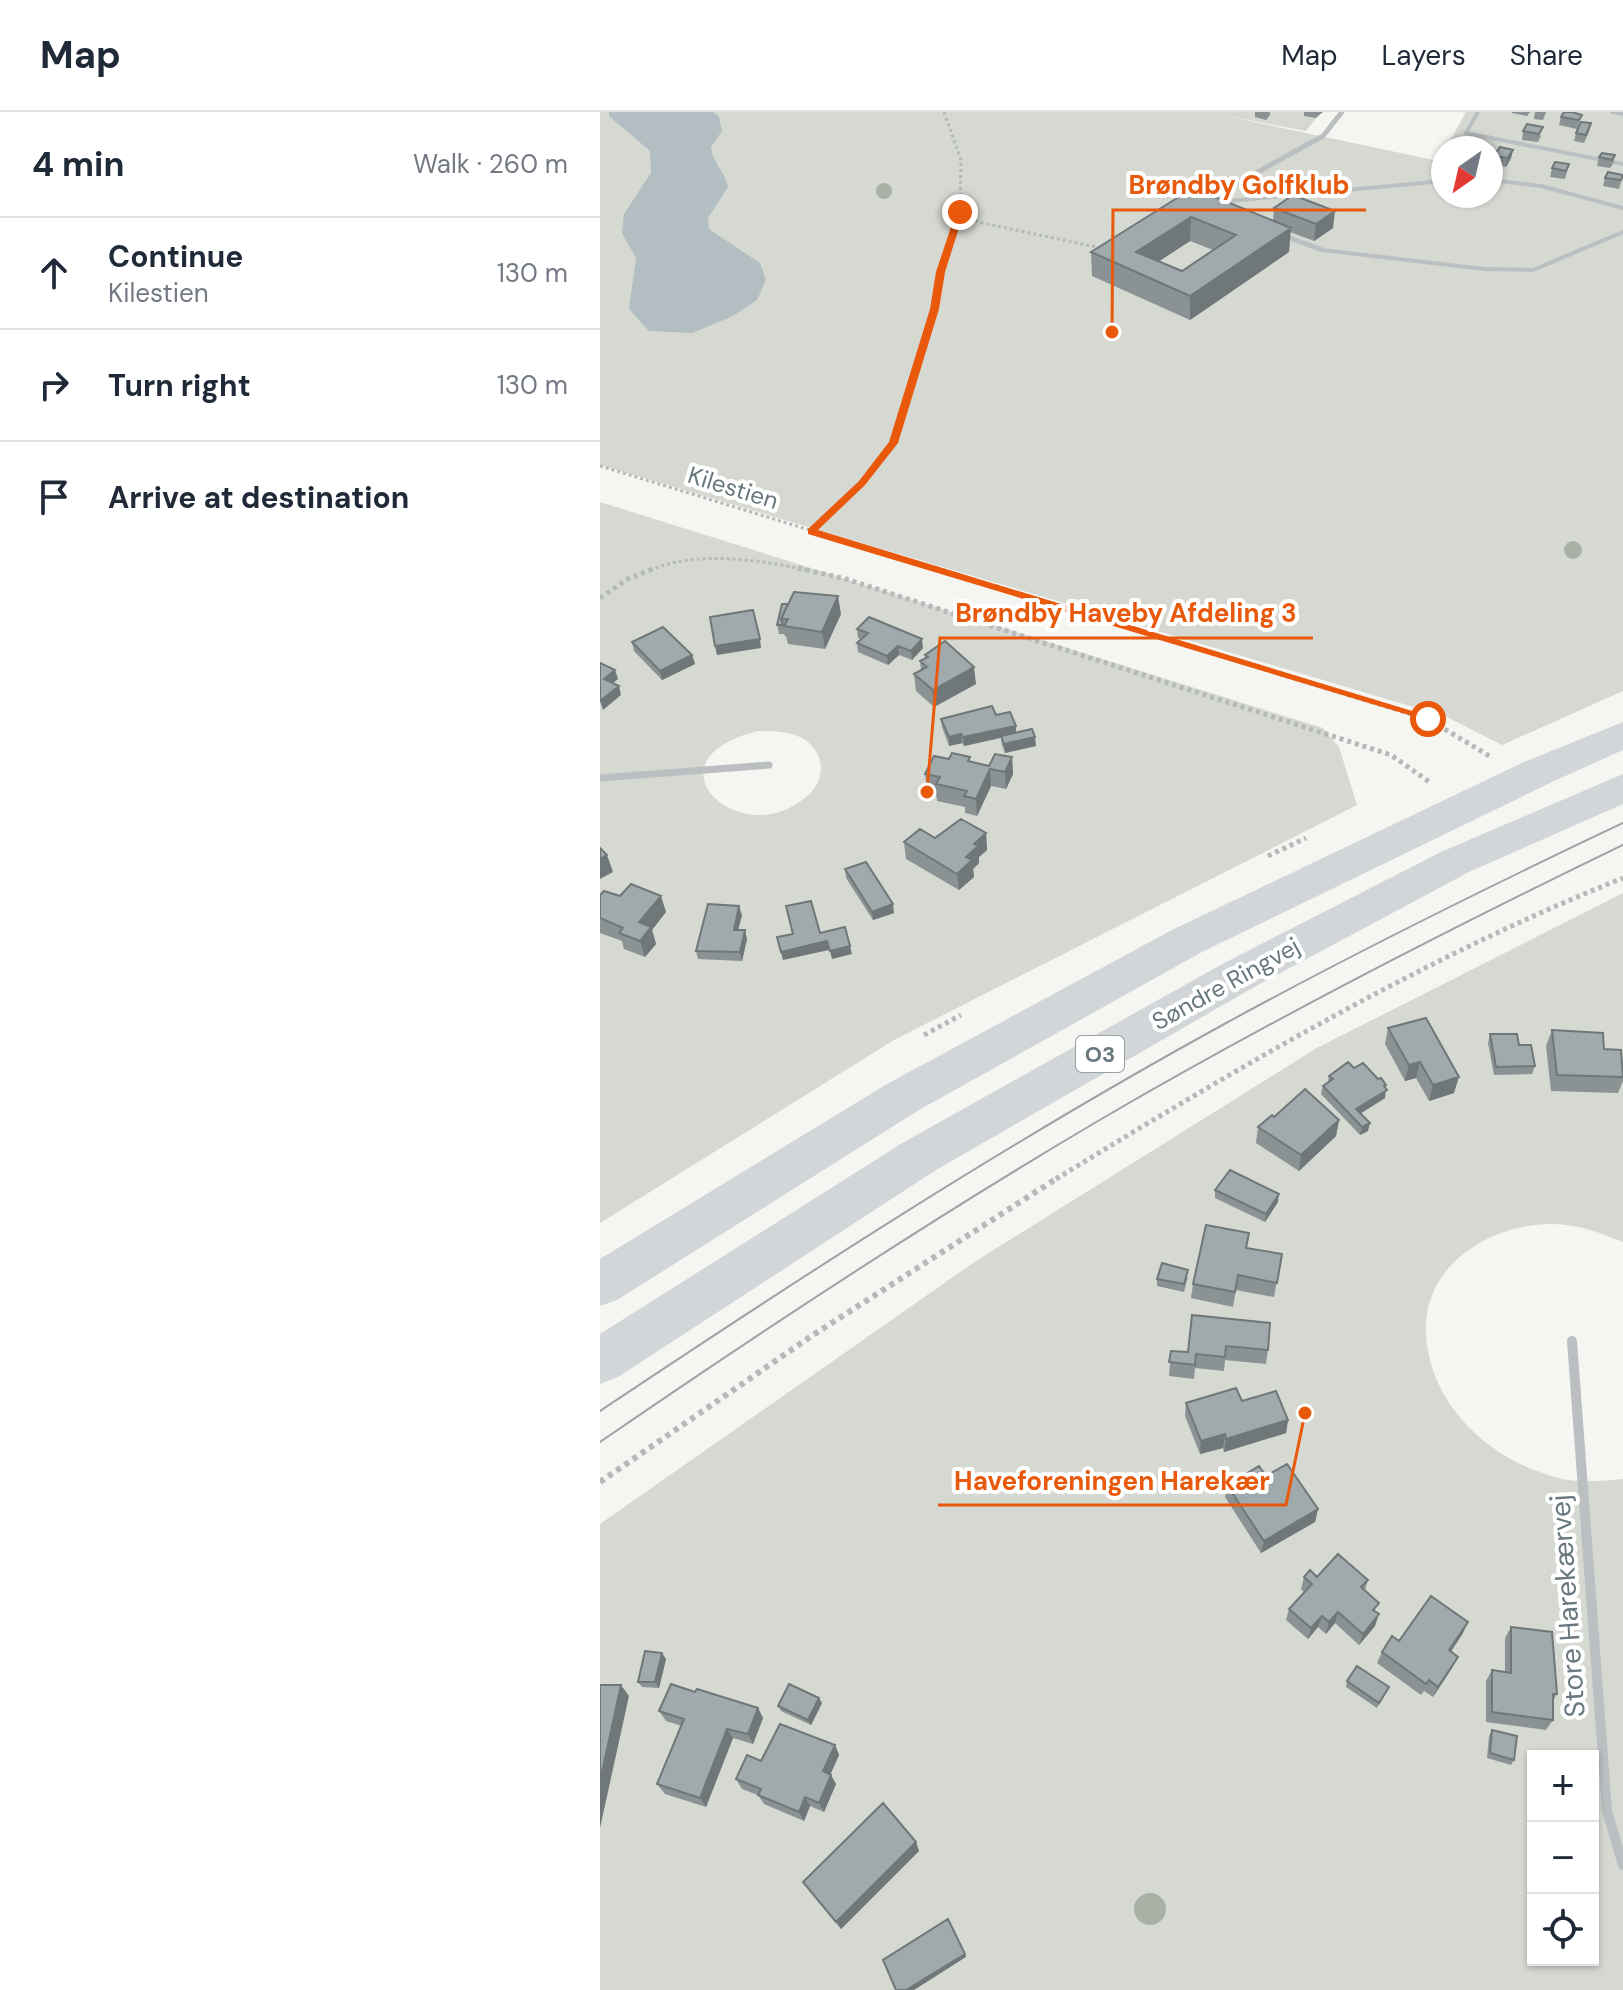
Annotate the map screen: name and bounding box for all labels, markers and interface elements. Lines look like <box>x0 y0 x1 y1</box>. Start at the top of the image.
text: Map <box>40 30 121 80</box>
text: Map <box>1281 37 1338 74</box>
text: Layers <box>1382 37 1466 74</box>
text: Share <box>1510 37 1583 74</box>
north arrow <box>1431 136 1503 208</box>
text: 4 min <box>32 142 124 187</box>
text: Walk · 260 m <box>413 147 568 181</box>
callout: Brøndby Golfklub <box>1113 160 1366 210</box>
text: Brøndby Golfklub <box>1129 168 1349 202</box>
route end <box>942 194 978 230</box>
text: Continue <box>108 237 243 276</box>
icon: ahead <box>32 251 76 295</box>
text: 130 m <box>497 256 568 290</box>
text: Kilestien <box>108 276 209 310</box>
icon: right <box>32 363 76 407</box>
text: Turn right <box>108 366 251 405</box>
text: 130 m <box>497 368 568 402</box>
street label: Kilestien <box>684 459 782 516</box>
icon: arrive <box>32 475 76 519</box>
text: Arrive at destination <box>108 478 409 517</box>
callout: Brøndby Haveby Afdeling 3 <box>940 588 1313 638</box>
text: Brøndby Haveby Afdeling 3 <box>955 596 1297 630</box>
route start <box>1410 701 1446 737</box>
street label: Søndre Ringvej <box>1146 930 1305 1037</box>
road number: O3 <box>1076 1036 1124 1072</box>
callout: Haveforeningen Harekær <box>938 1455 1286 1505</box>
text: Haveforeningen Harekær <box>954 1464 1270 1498</box>
street label: Store Harekærvej <box>1541 1493 1594 1719</box>
map controls <box>1527 1750 1599 1966</box>
button: + <box>1527 1750 1599 1822</box>
button: − <box>1527 1822 1599 1894</box>
button: locate <box>1527 1894 1599 1966</box>

